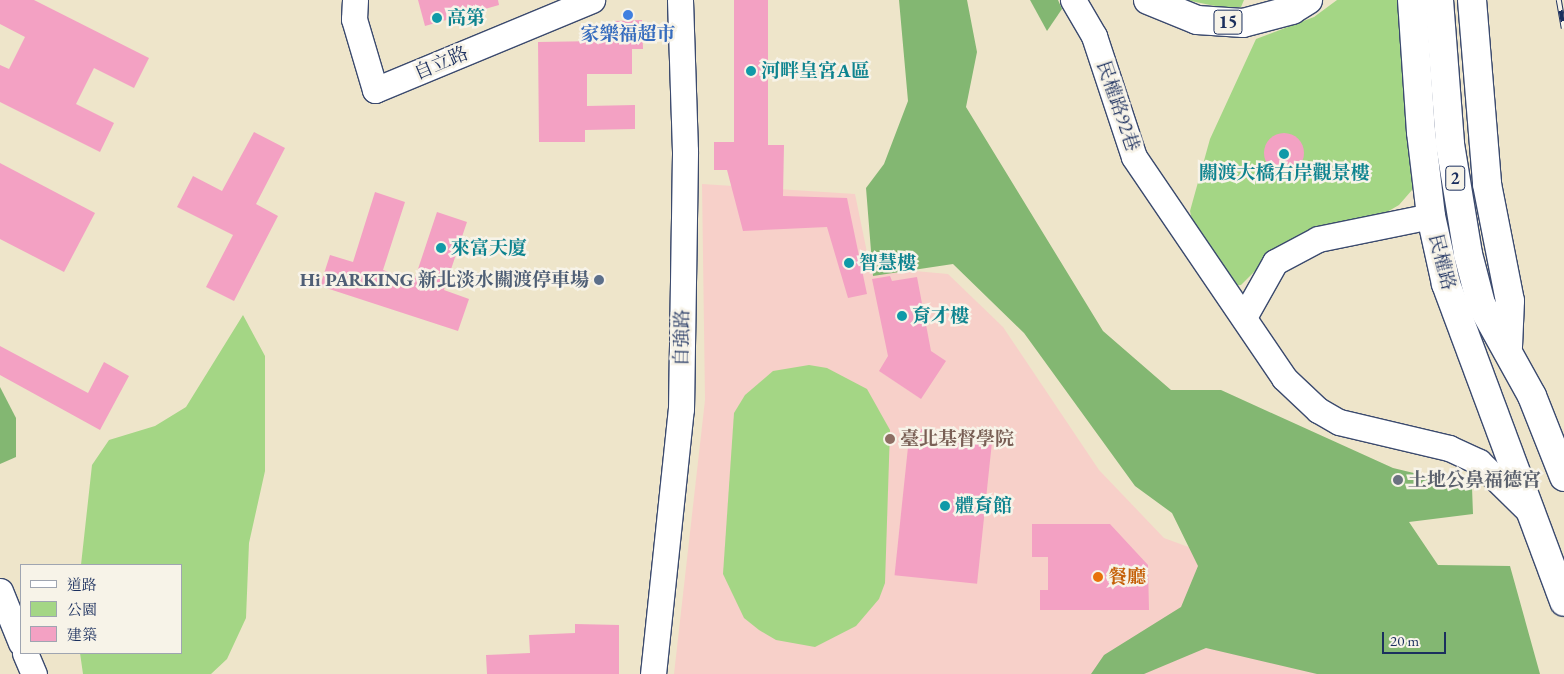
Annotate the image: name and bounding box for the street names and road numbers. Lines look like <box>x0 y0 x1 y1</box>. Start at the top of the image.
road number: 15 <box>1213 7 1243 38</box>
street label: 自立路 <box>410 41 472 85</box>
street label: 民權路92巷 <box>1092 58 1144 154</box>
road number: 2 <box>1445 162 1465 194</box>
street label: 民權路 <box>1424 232 1460 292</box>
street label: 自強路 <box>670 309 694 367</box>

